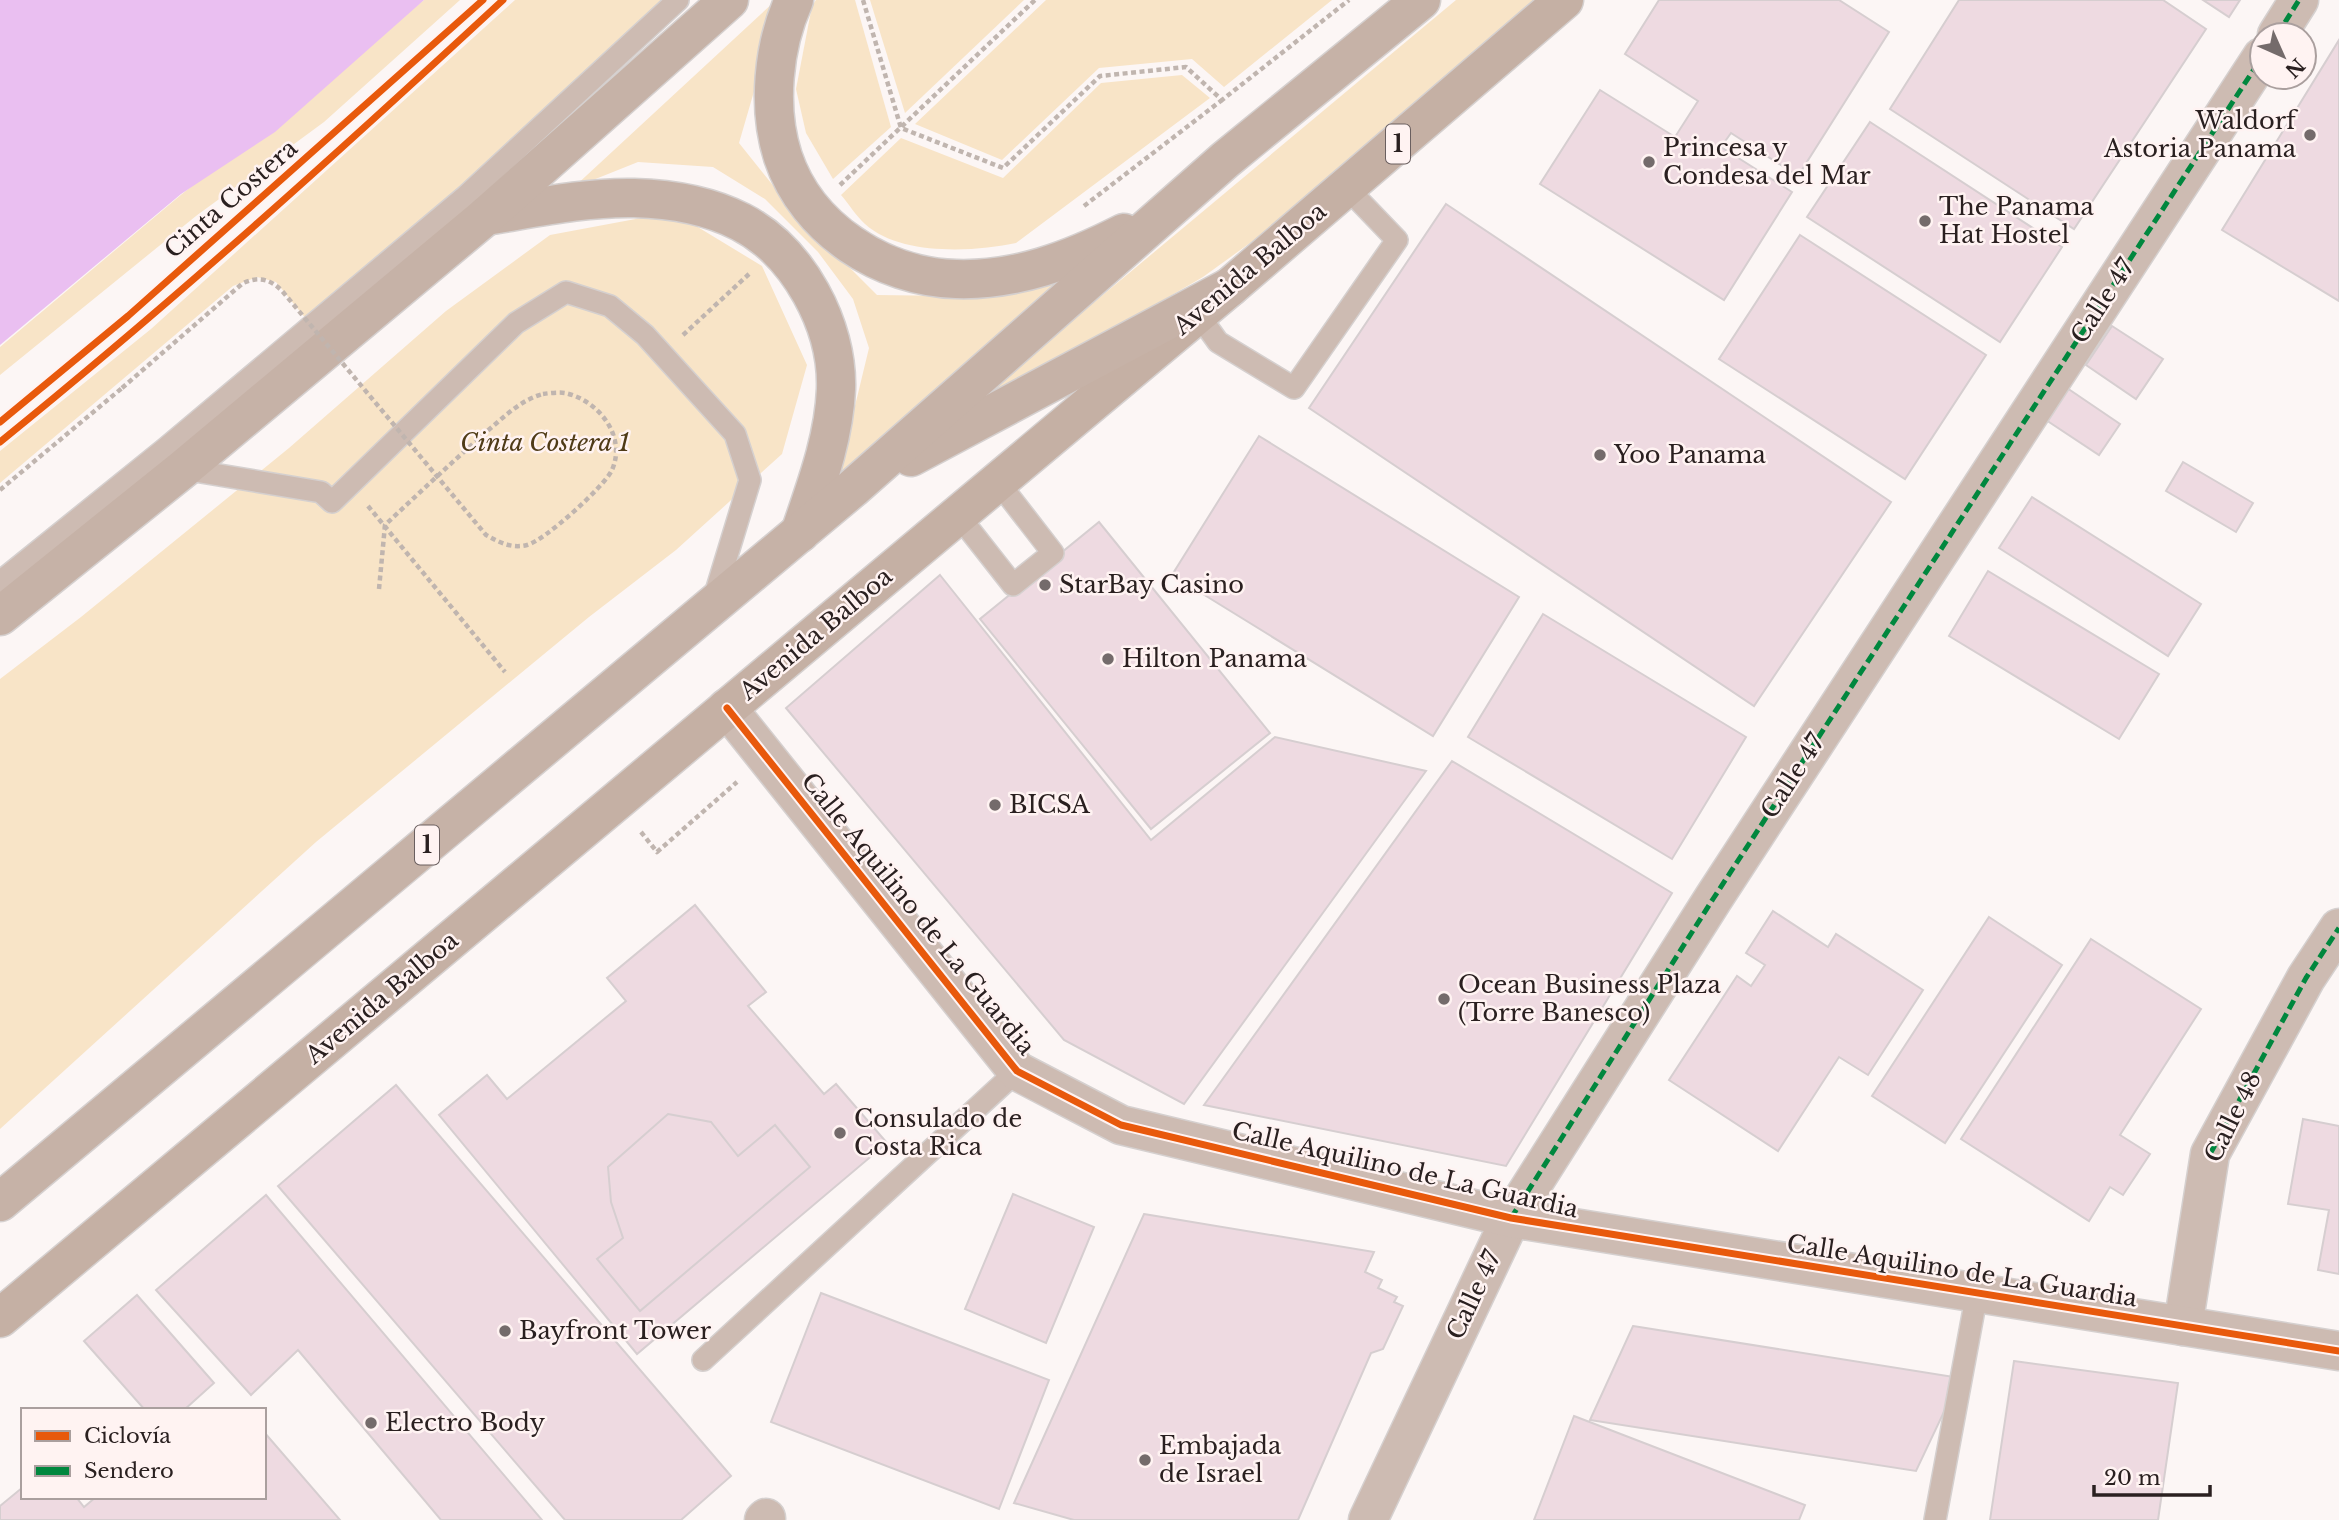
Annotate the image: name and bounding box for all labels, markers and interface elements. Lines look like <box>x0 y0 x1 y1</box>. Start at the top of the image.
north arrow <box>2248 21 2318 91</box>
text: N <box>2280 53 2309 82</box>
place label: Waldorf Astoria Panama <box>2103 106 2299 163</box>
road number: 1 <box>1386 125 1410 164</box>
marker: Waldorf Astoria Panama <box>2302 127 2318 143</box>
street label: Cinta Costera <box>158 133 303 264</box>
place label: Princesa y Condesa del Mar <box>1663 133 1871 190</box>
marker: Princesa y Condesa del Mar <box>1641 154 1657 170</box>
place label: The Panama Hat Hostel <box>1939 192 2095 249</box>
street label: Avenida Balboa <box>1167 196 1332 341</box>
marker: The Panama Hat Hostel <box>1917 213 1933 229</box>
street label: Calle 47 <box>2065 252 2141 348</box>
park label: Cinta Costera 1 <box>460 428 630 457</box>
place label: Yoo Panama <box>1613 440 1767 469</box>
marker: Yoo Panama <box>1592 447 1608 463</box>
street label: Avenida Balboa <box>733 561 898 706</box>
place label: StarBay Casino <box>1059 570 1244 599</box>
marker: StarBay Casino <box>1037 577 1053 593</box>
place label: Hilton Panama <box>1122 644 1307 673</box>
marker: Hilton Panama <box>1100 651 1116 667</box>
street label: Calle 47 <box>1755 727 1831 823</box>
street label: Calle Aquilino de La Guardia <box>796 767 1042 1061</box>
place label: BICSA <box>1009 790 1090 819</box>
marker: BICSA <box>987 797 1003 813</box>
road number: 1 <box>415 825 439 864</box>
street label: Avenida Balboa <box>299 925 464 1070</box>
place label: Ocean Business Plaza (Torre Banesco) <box>1458 970 1721 1027</box>
marker: Ocean Business Plaza (Torre Banesco) <box>1436 991 1452 1007</box>
street label: Calle 48 <box>2198 1067 2267 1167</box>
place label: Consulado de Costa Rica <box>854 1104 1022 1161</box>
street label: Calle Aquilino de La Guardia <box>1229 1116 1582 1224</box>
marker: Consulado de Costa Rica <box>832 1125 848 1141</box>
street label: Calle Aquilino de La Guardia <box>1785 1228 2140 1313</box>
street label: Calle 47 <box>1440 1245 1507 1344</box>
place label: Bayfront Tower <box>519 1316 712 1345</box>
marker: Bayfront Tower <box>497 1323 513 1339</box>
legend <box>21 1408 266 1499</box>
place label: Electro Body <box>385 1408 546 1437</box>
marker: Electro Body <box>363 1415 379 1431</box>
text: Ciclovía <box>84 1423 171 1449</box>
place label: Embajada de Israel <box>1159 1431 1282 1488</box>
marker: Embajada de Israel <box>1137 1452 1153 1468</box>
scale bar <box>2094 1454 2210 1498</box>
text: Sendero <box>84 1458 174 1484</box>
text: 20 m <box>2104 1465 2161 1491</box>

